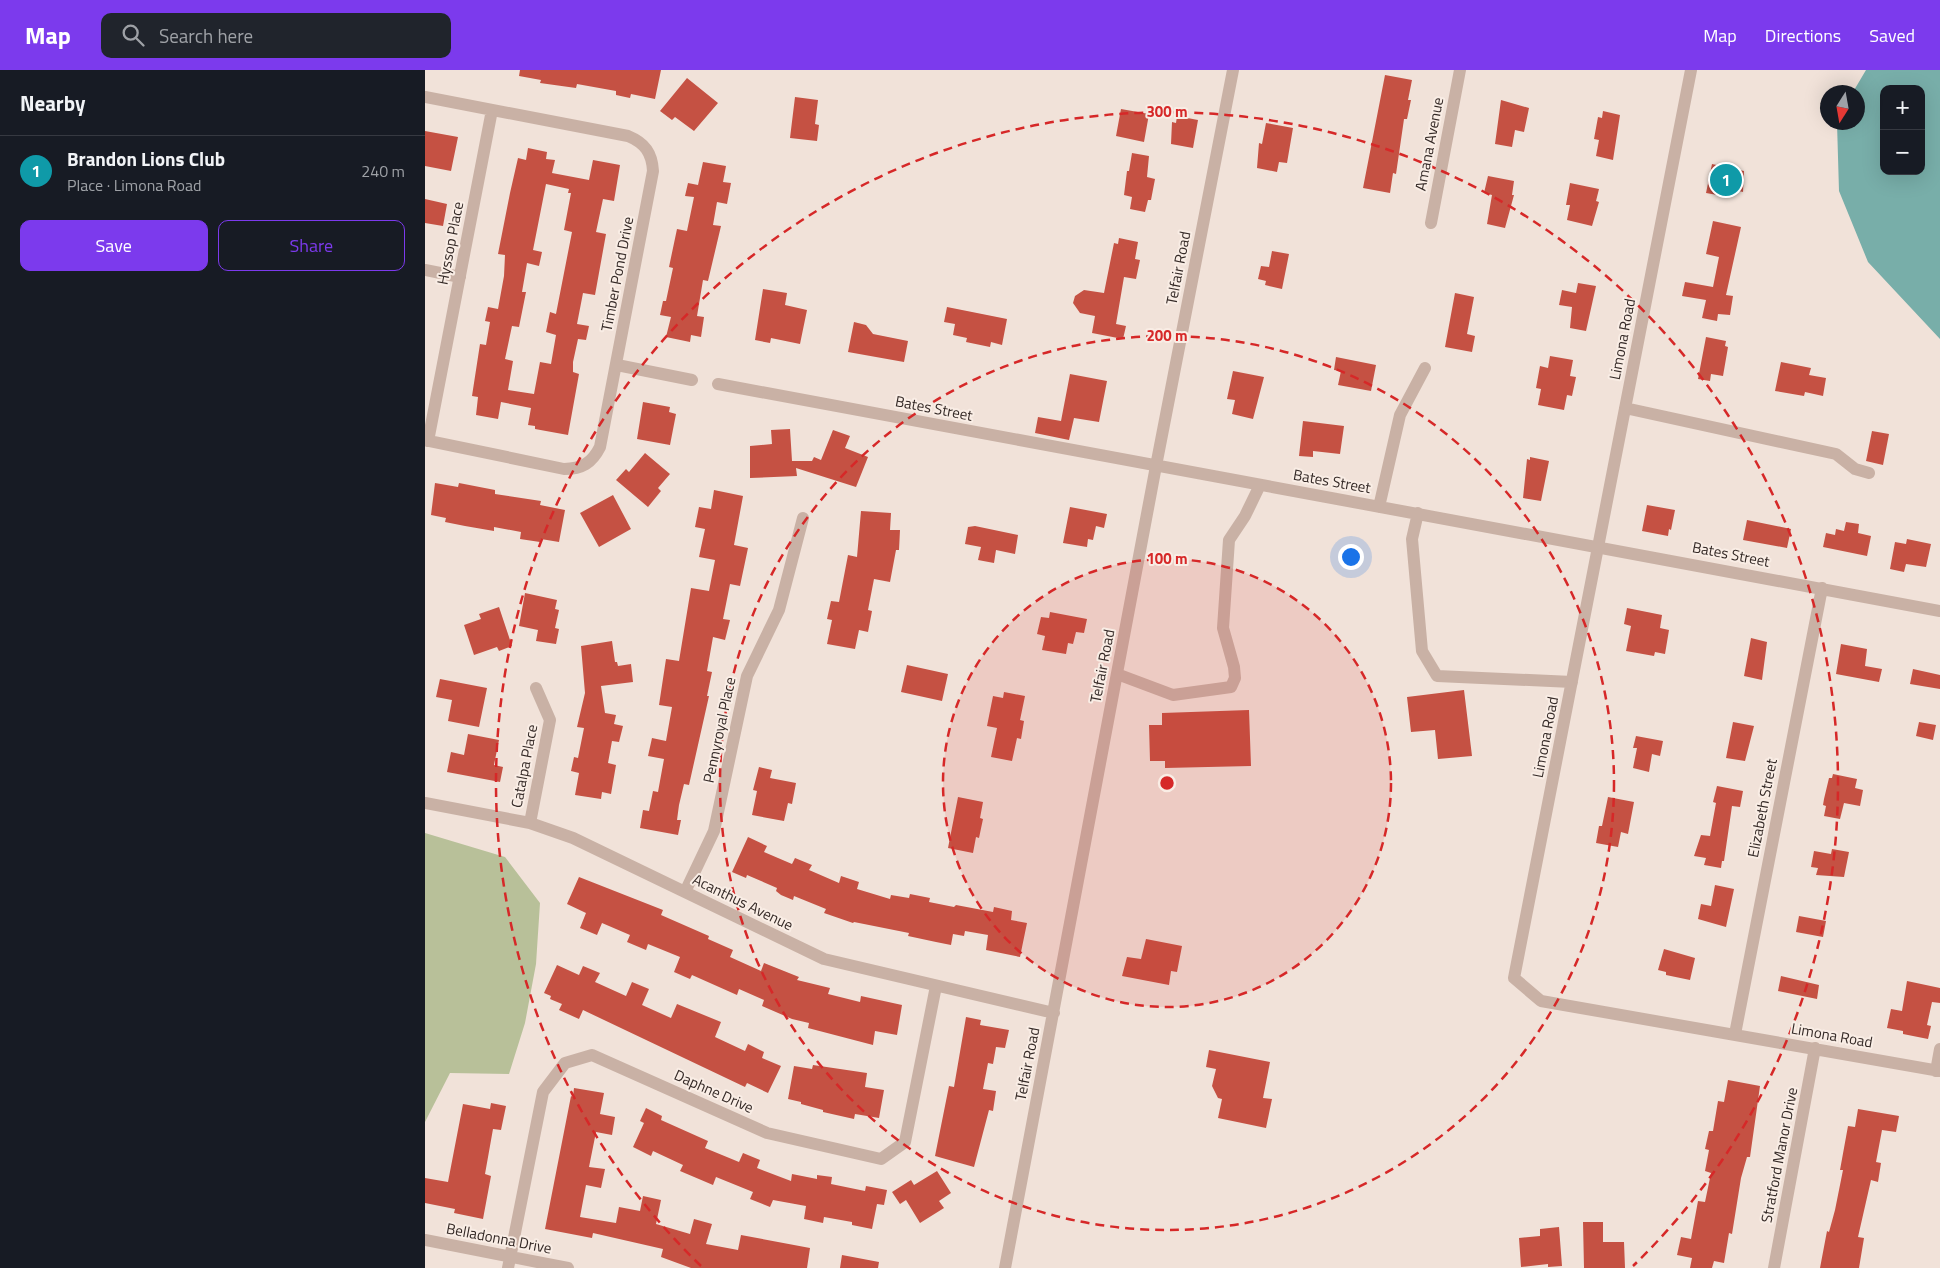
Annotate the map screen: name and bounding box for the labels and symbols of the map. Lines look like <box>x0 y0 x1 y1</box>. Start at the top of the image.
north arrow <box>1820 85 1865 130</box>
street label: Amana Avenue <box>1409 95 1449 193</box>
text: 300 m <box>1146 100 1188 123</box>
pin: 1 <box>1710 161 1742 199</box>
street label: Hyssop Place <box>431 199 469 287</box>
street label: Timber Pond Drive <box>595 215 639 333</box>
street label: Telfair Road <box>1160 229 1196 307</box>
street label: Limona Road <box>1603 296 1641 382</box>
text: 200 m <box>1146 324 1188 347</box>
street label: Bates Street <box>893 389 975 427</box>
street label: Bates Street <box>1291 463 1373 499</box>
street label: Bates Street <box>1690 535 1772 573</box>
your location <box>1338 544 1364 570</box>
text: 100 m <box>1146 547 1188 570</box>
street label: Telfair Road <box>1084 627 1120 705</box>
street label: Pennyroyal Place <box>697 675 741 785</box>
street label: Limona Road <box>1526 694 1564 780</box>
street label: Catalpa Place <box>505 722 543 810</box>
street label: Elizabeth Street <box>1741 756 1783 859</box>
centre of rings <box>1158 774 1176 792</box>
street label: Acanthus Avenue <box>689 868 797 936</box>
street label: Limona Road <box>1789 1017 1875 1053</box>
street label: Telfair Road <box>1009 1025 1045 1103</box>
street label: Daphne Drive <box>671 1063 757 1119</box>
street label: Stratford Manor Drive <box>1755 1085 1803 1225</box>
street label: Belladonna Drive <box>444 1217 554 1259</box>

